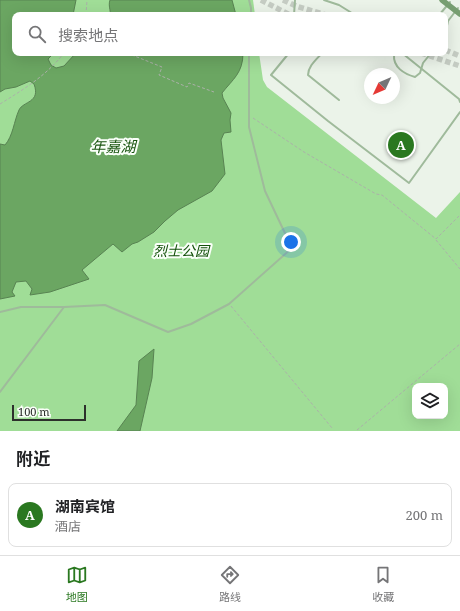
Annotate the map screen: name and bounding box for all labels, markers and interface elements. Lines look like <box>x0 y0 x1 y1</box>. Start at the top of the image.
search box <box>12 12 448 56</box>
icon: search <box>26 23 48 45</box>
text: 搜索地点 <box>58 25 118 45</box>
north arrow <box>364 68 400 104</box>
pin: A <box>388 130 414 160</box>
water label: 年嘉湖 <box>90 136 137 156</box>
your location <box>281 232 301 252</box>
park label: 烈士公园 <box>153 241 211 260</box>
map controls <box>412 383 448 419</box>
button: layers <box>412 383 448 419</box>
scale bar <box>12 403 86 422</box>
text: 100 m <box>18 404 50 419</box>
text: 附近 <box>16 447 50 470</box>
text: 湖南宾馆 <box>55 496 115 516</box>
text: A <box>25 506 35 524</box>
text: 200 m <box>406 506 443 524</box>
text: 酒店 <box>55 517 81 535</box>
tab: 地图 <box>66 564 88 604</box>
tab: 路线 <box>219 564 241 604</box>
tab: 收藏 <box>372 564 394 604</box>

